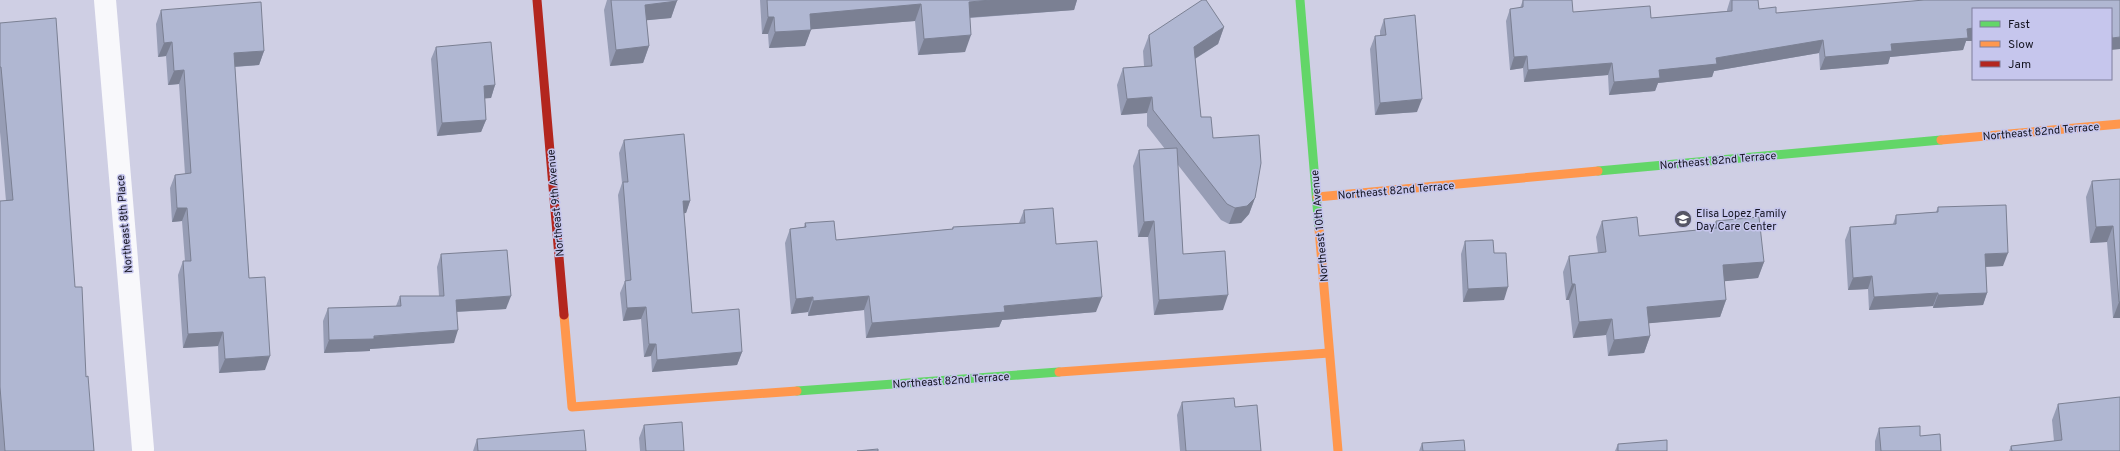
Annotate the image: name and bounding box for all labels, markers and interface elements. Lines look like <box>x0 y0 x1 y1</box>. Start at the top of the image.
legend <box>1972 8 2112 80</box>
text: Fast <box>2008 17 2030 33</box>
text: Slow <box>2008 37 2034 53</box>
text: Jam <box>2008 57 2031 73</box>
street label: Northeast 82nd Terrace <box>1982 120 2100 144</box>
street label: Northeast 9th Avenue <box>544 149 568 257</box>
street label: Northeast 82nd Terrace <box>1659 149 1777 173</box>
street label: Northeast 10th Avenue <box>1308 169 1332 282</box>
street label: Northeast 8th Place <box>114 174 136 274</box>
street label: Northeast 82nd Terrace <box>1337 179 1455 203</box>
place label: Elisa Lopez Family Day Care Center <box>1696 207 1786 234</box>
school or university icon: Elisa Lopez Family Day Care Center <box>1673 209 1693 229</box>
street label: Northeast 82nd Terrace <box>892 370 1010 392</box>

